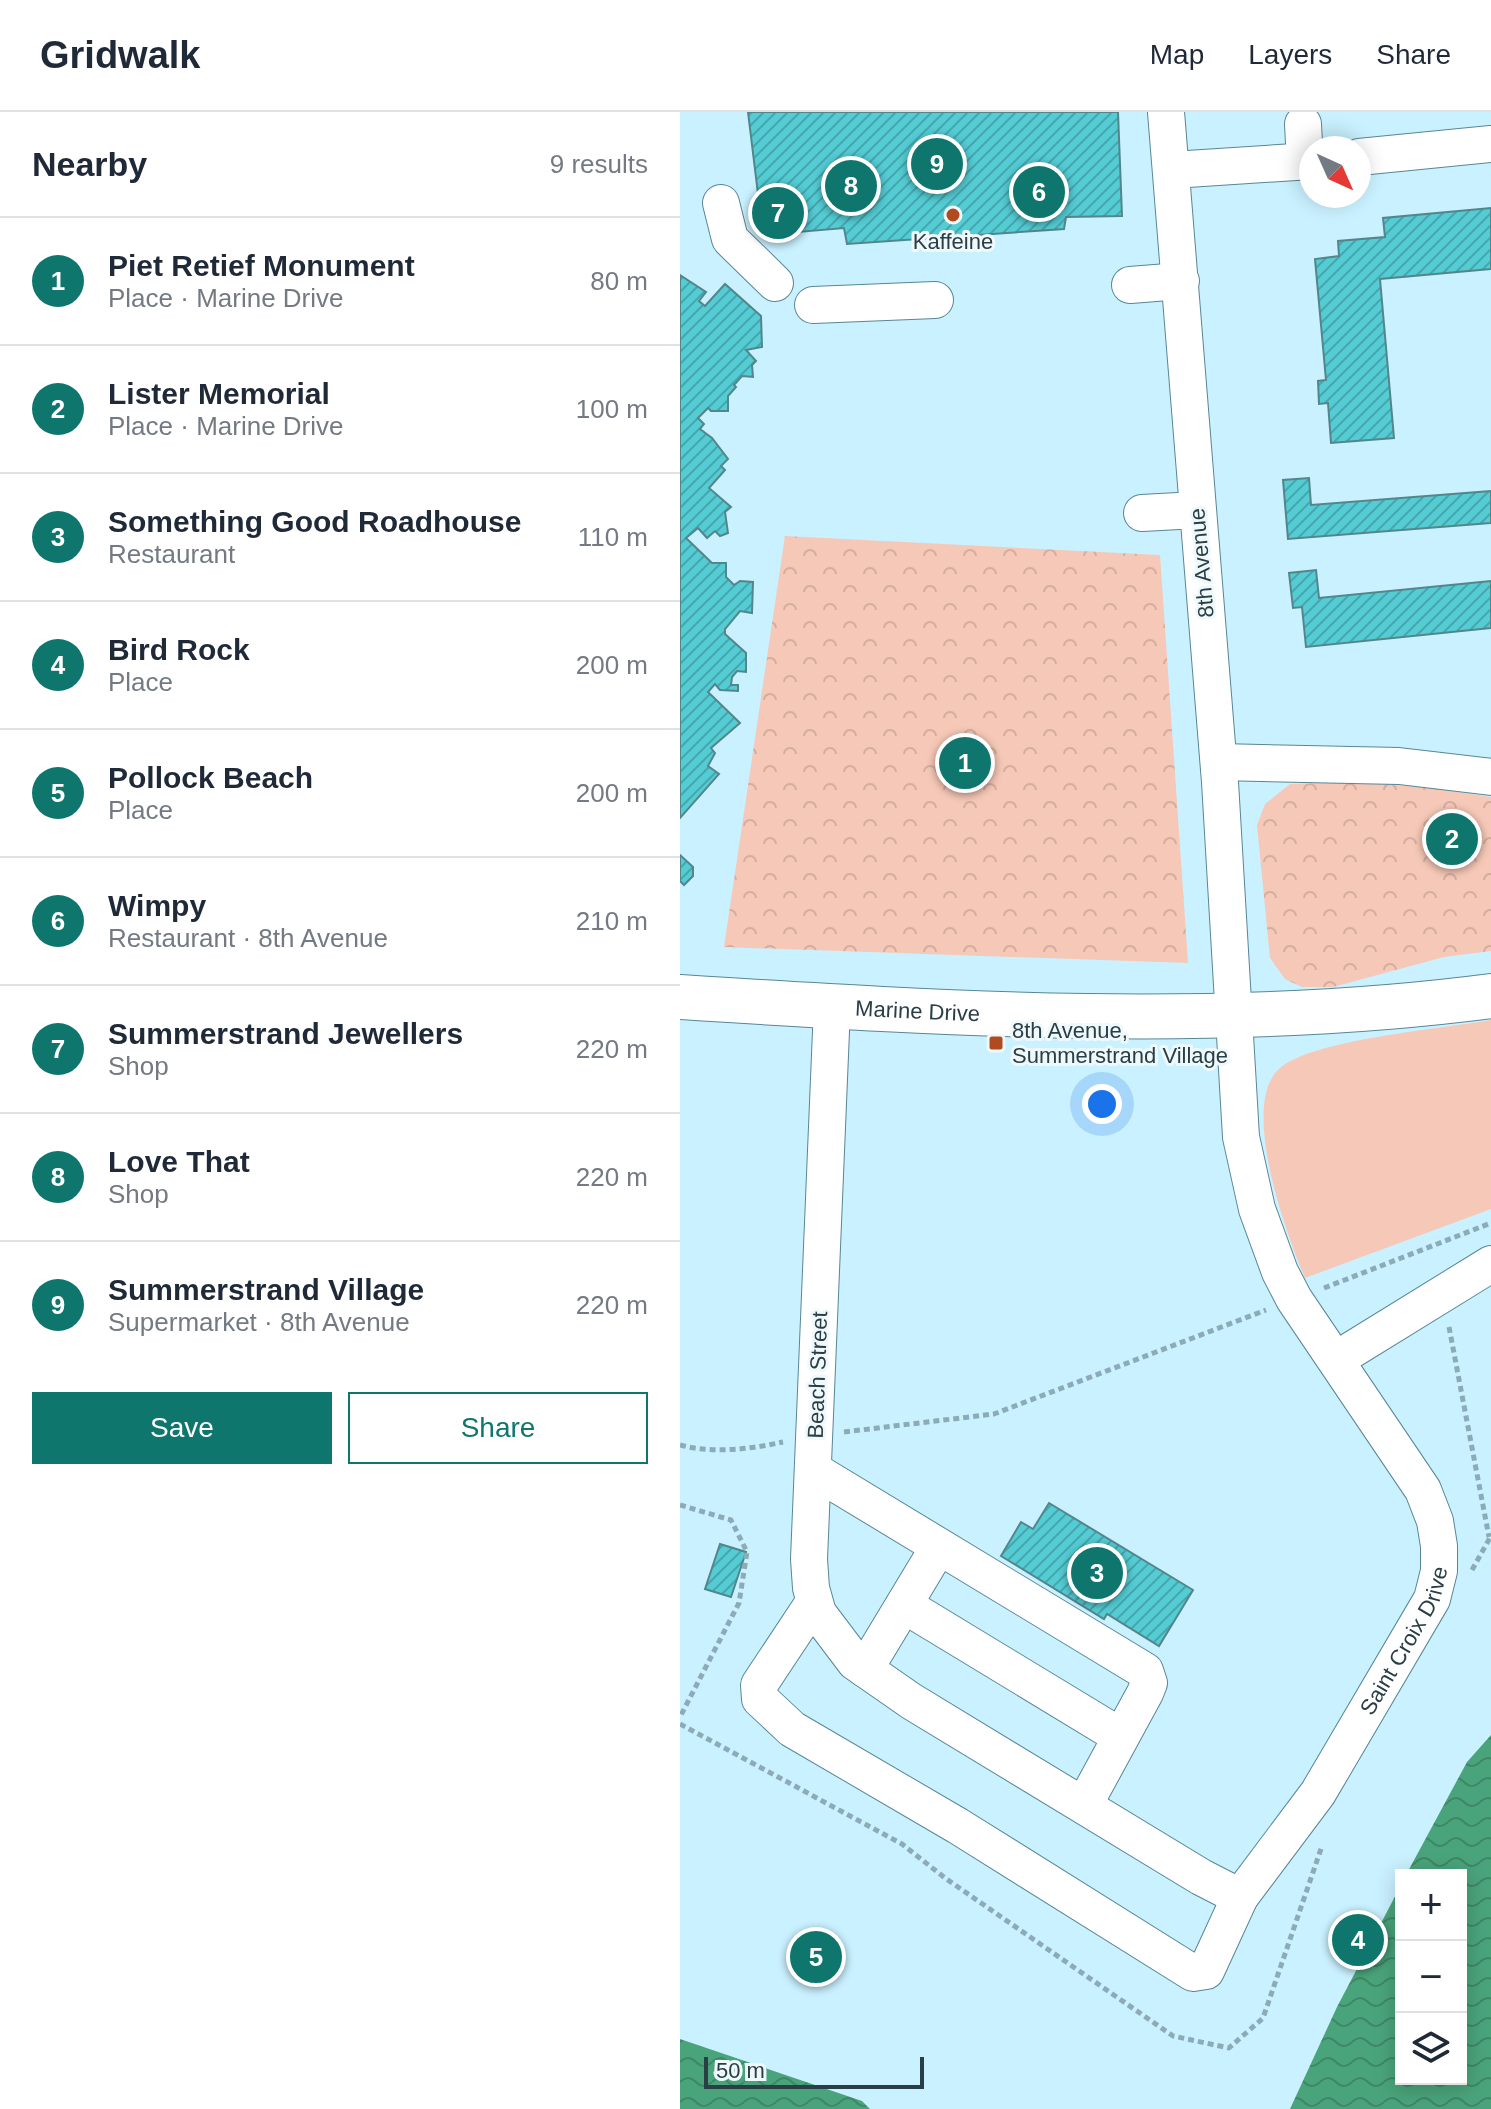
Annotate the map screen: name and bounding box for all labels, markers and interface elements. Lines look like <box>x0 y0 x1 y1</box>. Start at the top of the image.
text: Gridwalk <box>40 34 201 76</box>
text: Map <box>1150 39 1204 70</box>
text: Layers <box>1248 39 1332 70</box>
text: Share <box>1376 39 1451 70</box>
pin: 9 <box>911 134 963 194</box>
north arrow <box>1299 136 1371 208</box>
text: Nearby <box>32 145 147 183</box>
text: 9 results <box>550 149 648 179</box>
pin: 8 <box>825 156 877 216</box>
pin: 6 <box>1013 162 1065 222</box>
pin: 7 <box>752 183 804 243</box>
marker: Kaffeine <box>944 206 962 224</box>
place label: Kaffeine <box>913 229 993 254</box>
text: Piet Retief Monument <box>108 249 415 282</box>
text: 1 <box>51 266 65 296</box>
text: 80 m <box>590 266 648 296</box>
text: Place · Marine Drive <box>108 283 344 313</box>
text: Lister Memorial <box>108 377 330 410</box>
text: 2 <box>51 394 65 424</box>
text: 100 m <box>576 394 648 424</box>
text: Place · Marine Drive <box>108 411 344 441</box>
text: Something Good Roadhouse <box>108 505 521 538</box>
street label: 8th Avenue <box>1184 507 1219 619</box>
text: 3 <box>51 522 65 552</box>
text: 110 m <box>578 522 648 552</box>
text: Restaurant <box>108 539 235 569</box>
text: Bird Rock <box>108 633 250 666</box>
text: 4 <box>51 650 65 680</box>
text: 200 m <box>576 650 648 680</box>
text: Place <box>108 667 173 697</box>
pin: 1 <box>939 733 991 793</box>
text: Pollock Beach <box>108 761 313 794</box>
text: 5 <box>51 778 65 808</box>
text: 200 m <box>576 778 648 808</box>
text: Place <box>108 795 173 825</box>
pin: 2 <box>1426 809 1478 869</box>
text: Wimpy <box>108 889 206 922</box>
text: 6 <box>51 906 65 936</box>
text: 210 m <box>576 906 648 936</box>
text: Restaurant · 8th Avenue <box>108 923 388 953</box>
street label: Marine Drive <box>855 996 980 1026</box>
text: Summerstrand Jewellers <box>108 1017 463 1050</box>
place label: 8th Avenue, Summerstrand Village <box>1012 1018 1228 1068</box>
text: 7 <box>51 1034 65 1064</box>
text: 220 m <box>576 1034 648 1064</box>
marker: 8th Avenue, Summerstrand Village <box>987 1034 1005 1052</box>
text: Shop <box>108 1051 169 1081</box>
your location <box>1082 1084 1122 1124</box>
text: Love That <box>108 1145 250 1178</box>
text: 8 <box>51 1162 65 1192</box>
text: 220 m <box>576 1162 648 1192</box>
text: Shop <box>108 1179 169 1209</box>
text: Summerstrand Village <box>108 1273 424 1306</box>
text: 9 <box>51 1290 65 1320</box>
text: 220 m <box>576 1290 648 1320</box>
text: Supermarket · 8th Avenue <box>108 1307 410 1337</box>
street label: Beach Street <box>803 1311 832 1439</box>
button: Save <box>32 1392 332 1464</box>
button: Share <box>348 1392 648 1464</box>
pin: 3 <box>1071 1543 1123 1603</box>
street label: Saint Croix Drive <box>1355 1564 1453 1719</box>
map controls <box>1395 1869 1467 2085</box>
button: + <box>1395 1869 1467 1941</box>
pin: 4 <box>1332 1910 1384 1970</box>
pin: 5 <box>790 1927 842 1987</box>
button: − <box>1395 1941 1467 2013</box>
button: layers <box>1395 2013 1467 2085</box>
scale bar <box>704 2053 924 2089</box>
text: 50 m <box>716 2058 765 2083</box>

